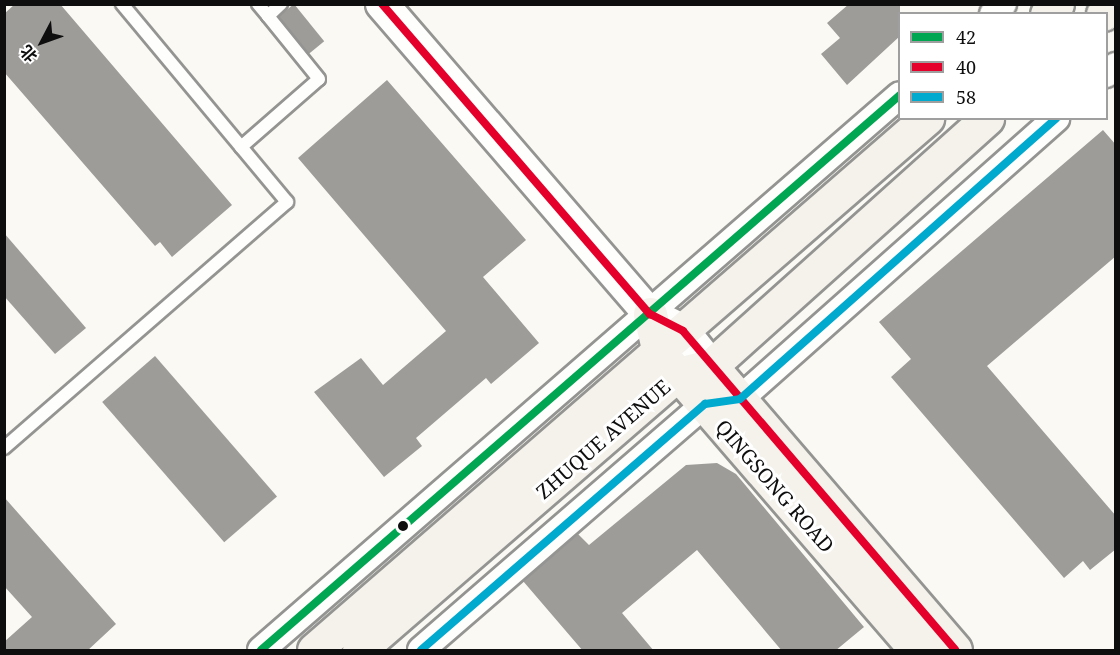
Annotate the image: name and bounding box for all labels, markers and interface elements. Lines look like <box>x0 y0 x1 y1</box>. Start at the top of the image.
north arrow <box>12 12 72 72</box>
legend <box>898 12 1108 120</box>
text: 42 <box>956 25 976 49</box>
text: 北 <box>15 41 42 67</box>
text: 40 <box>956 55 976 79</box>
text: 58 <box>956 85 976 109</box>
street label: ZHUQUE AVENUE <box>531 374 675 504</box>
street label: QINGSONG ROAD <box>711 415 839 557</box>
unlabelled marker <box>397 520 409 532</box>

